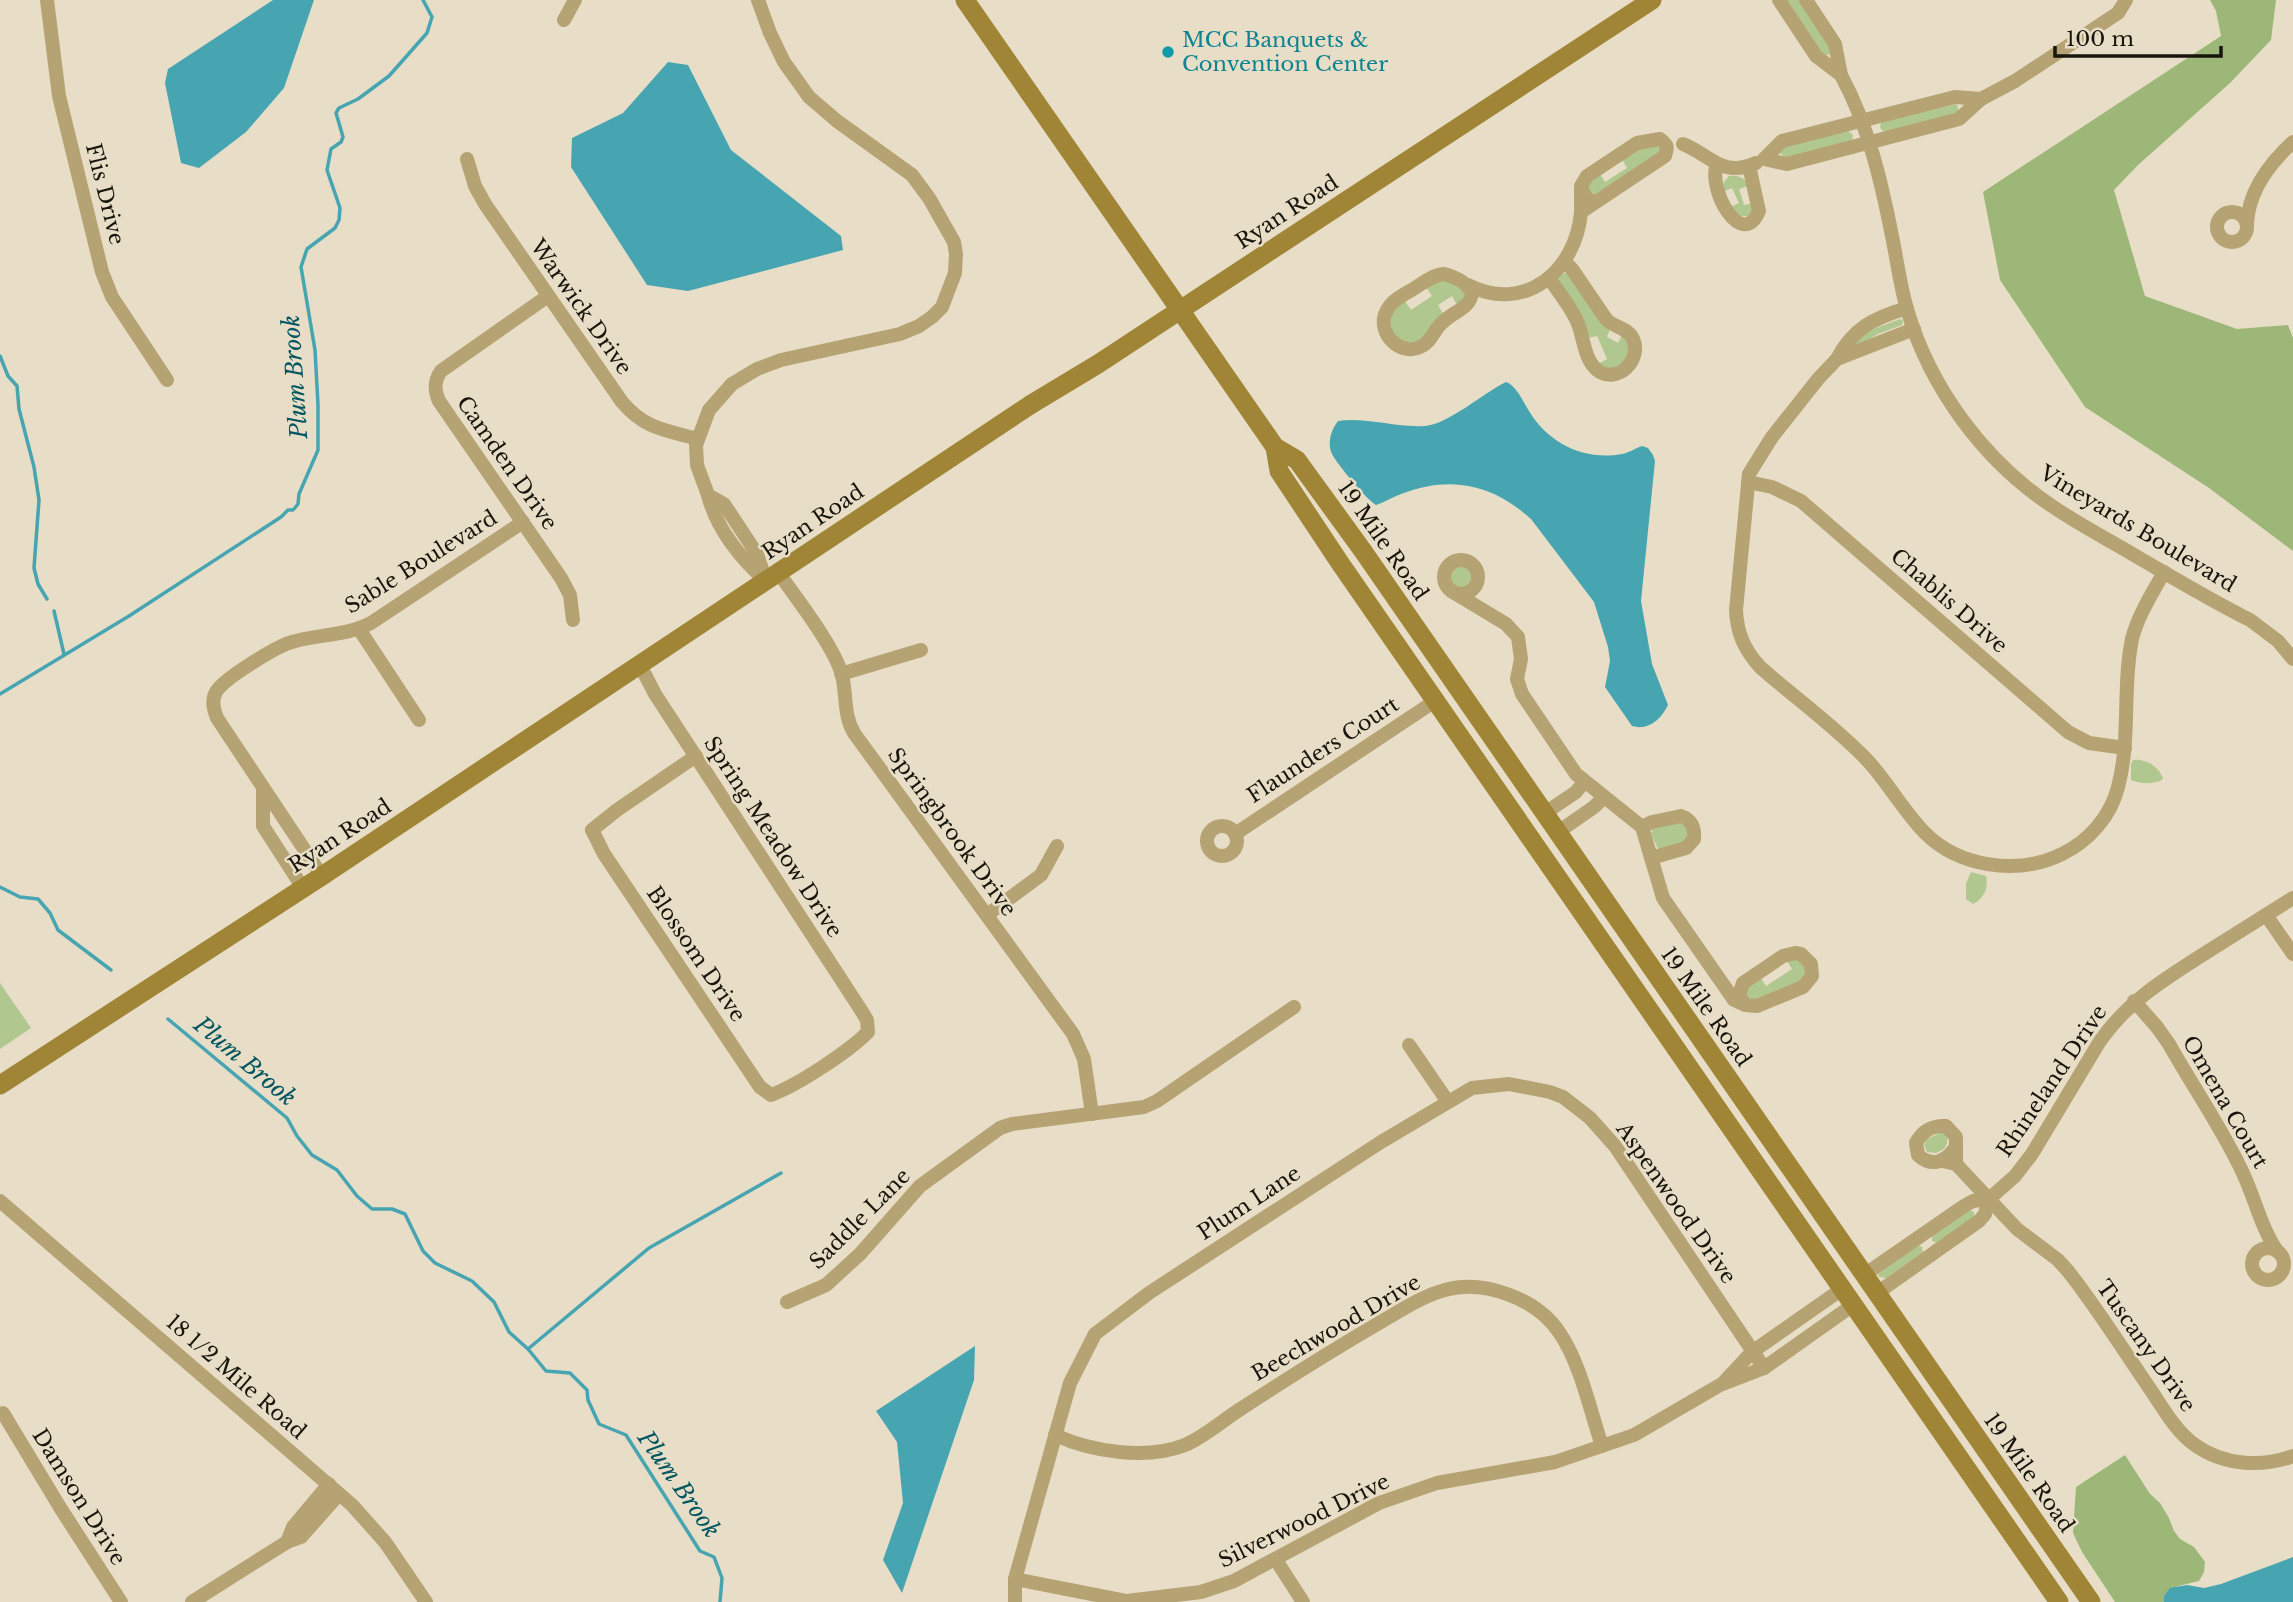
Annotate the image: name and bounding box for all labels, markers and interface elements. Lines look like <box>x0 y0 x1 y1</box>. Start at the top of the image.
scale bar <box>2055 14 2221 58</box>
text: 100 m <box>2066 26 2134 52</box>
place label: MCC Banquets & Convention Center <box>1182 27 1388 77</box>
marker: MCC Banquets & Convention Center <box>1160 44 1176 60</box>
street label: Flis Drive <box>80 141 130 247</box>
street label: Ryan Road <box>1231 169 1343 255</box>
street label: Warwick Drive <box>524 233 637 380</box>
water label: Plum Brook <box>277 314 313 441</box>
street label: Camden Drive <box>451 391 563 535</box>
street label: Vineyards Boulevard <box>2034 459 2241 598</box>
street label: 19 Mile Road <box>1332 476 1434 606</box>
street label: Ryan Road <box>757 478 869 566</box>
street label: Sable Boulevard <box>340 505 502 619</box>
street label: Chablis Drive <box>1885 543 2013 659</box>
street label: Flaunders Court <box>1242 691 1404 809</box>
street label: Spring Meadow Drive <box>698 732 848 942</box>
street label: Springbrook Drive <box>882 743 1022 921</box>
street label: Ryan Road <box>284 793 396 879</box>
street label: Blossom Drive <box>641 881 751 1027</box>
street label: 19 Mile Road <box>1655 942 1757 1072</box>
street label: Rhineland Drive <box>1992 1000 2112 1162</box>
water label: Plum Brook <box>188 1010 302 1112</box>
street label: Omena Court <box>2177 1031 2274 1173</box>
street label: Aspenwood Drive <box>1610 1116 1742 1289</box>
street label: Plum Lane <box>1193 1160 1305 1246</box>
street label: Saddle Lane <box>804 1163 916 1275</box>
street label: Beechwood Drive <box>1247 1269 1425 1387</box>
street label: Tuscany Drive <box>2091 1275 2201 1417</box>
street label: 18 1/2 Mile Road <box>161 1309 311 1445</box>
street label: 19 Mile Road <box>1978 1408 2080 1538</box>
street label: Damson Drive <box>27 1424 131 1570</box>
water label: Plum Brook <box>631 1424 726 1543</box>
street label: Silverwood Drive <box>1214 1468 1394 1574</box>

